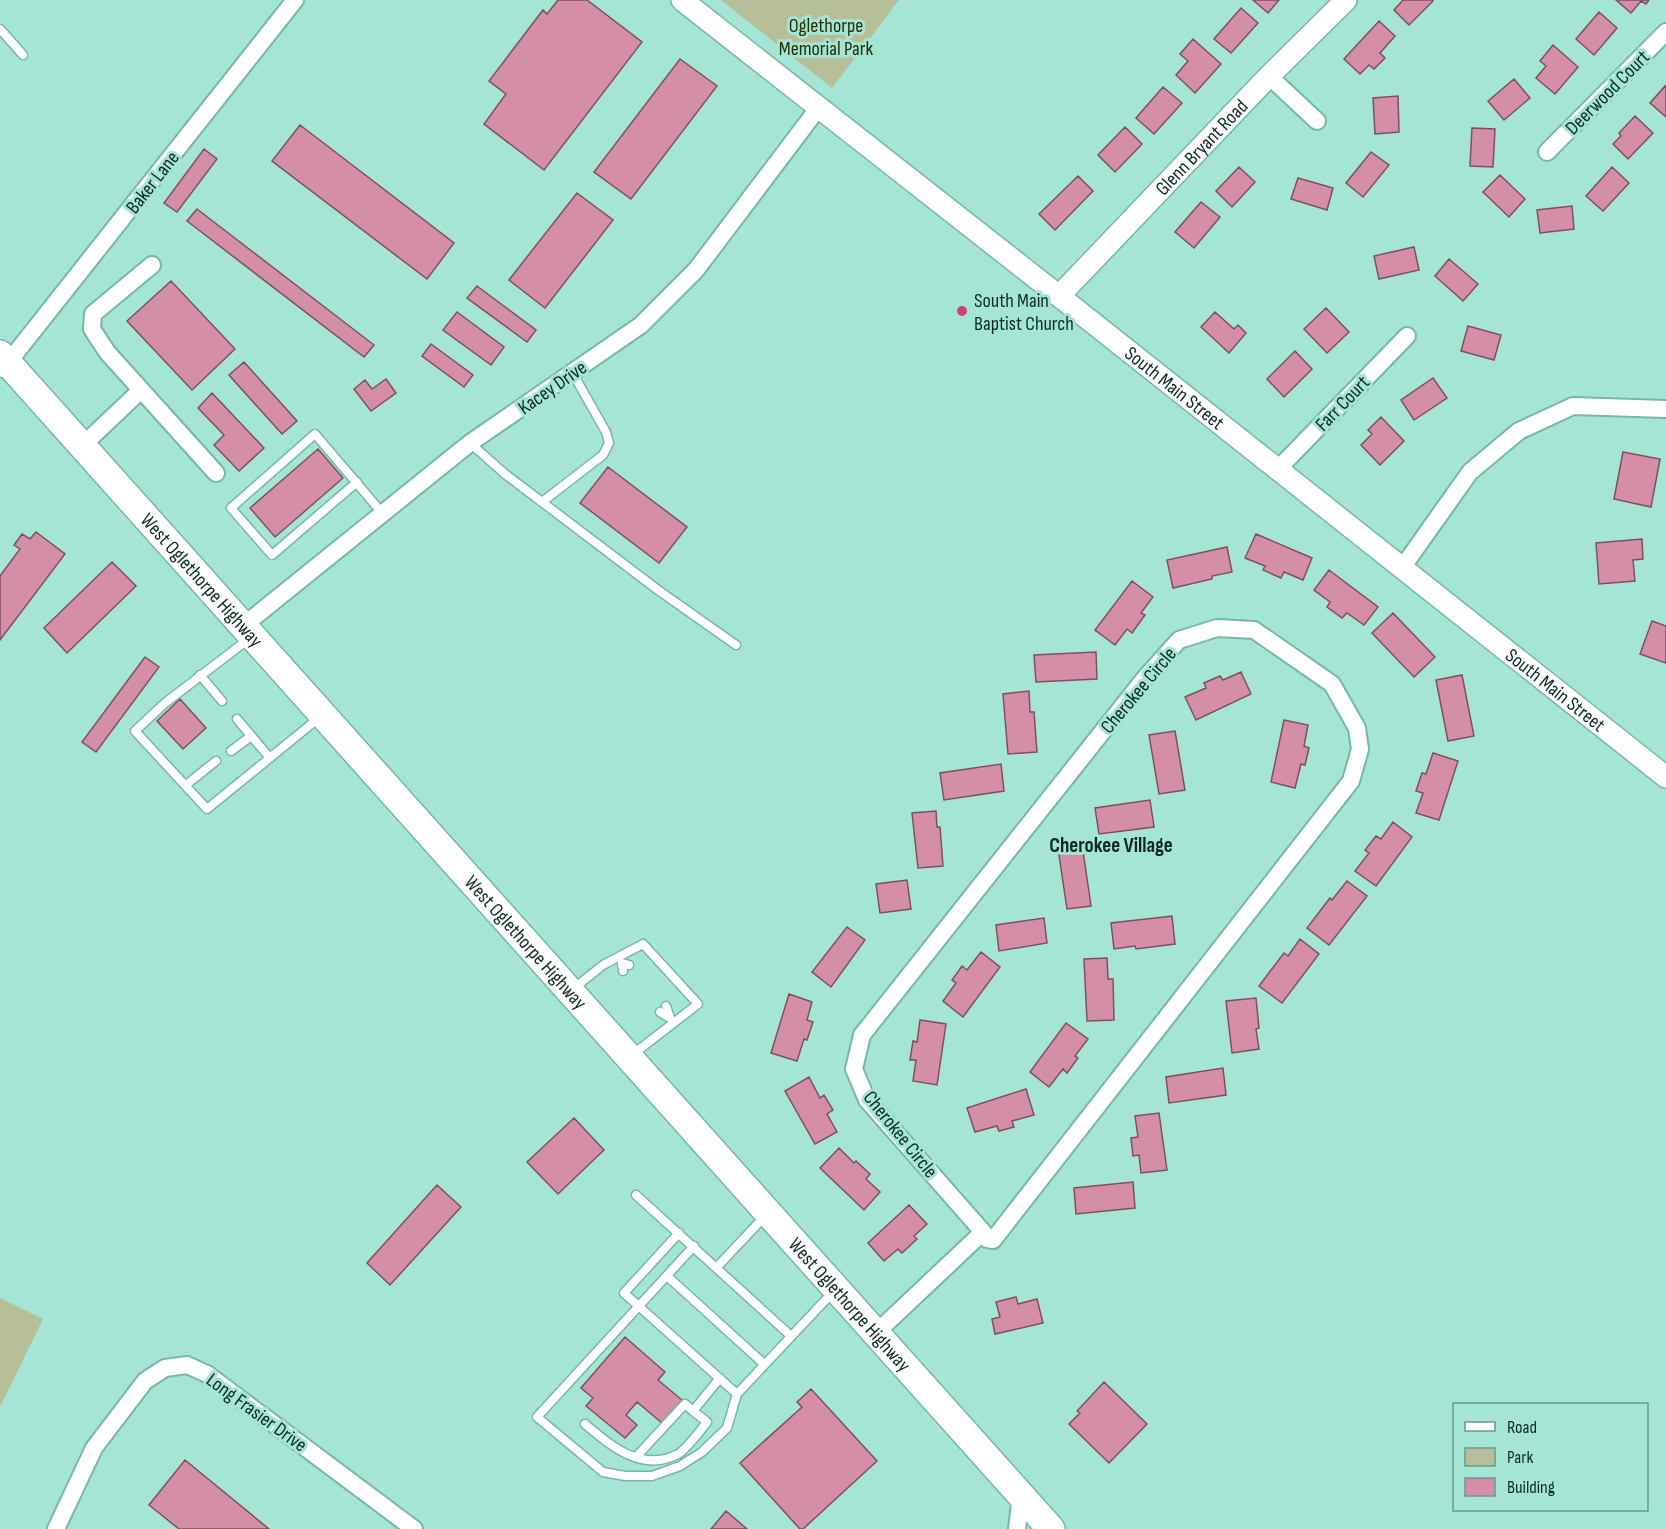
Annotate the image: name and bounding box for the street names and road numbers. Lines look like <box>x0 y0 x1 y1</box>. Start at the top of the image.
street label: Deerwood Court <box>1561 46 1655 140</box>
street label: Glenn Bryant Road <box>1151 95 1253 201</box>
street label: Baker Lane <box>121 147 185 219</box>
street label: South Main Street <box>1119 342 1229 435</box>
street label: Kacey Drive <box>514 356 592 420</box>
street label: Farr Court <box>1311 371 1375 436</box>
street label: West Oglethorpe Highway <box>135 508 268 653</box>
street label: Cherokee Circle <box>1096 643 1182 739</box>
street label: South Main Street <box>1500 644 1610 737</box>
street label: West Oglethorpe Highway <box>459 871 592 1015</box>
street label: Cherokee Circle <box>858 1086 943 1183</box>
street label: West Oglethorpe Highway <box>783 1233 916 1377</box>
street label: Long Frasier Drive <box>201 1368 311 1457</box>

